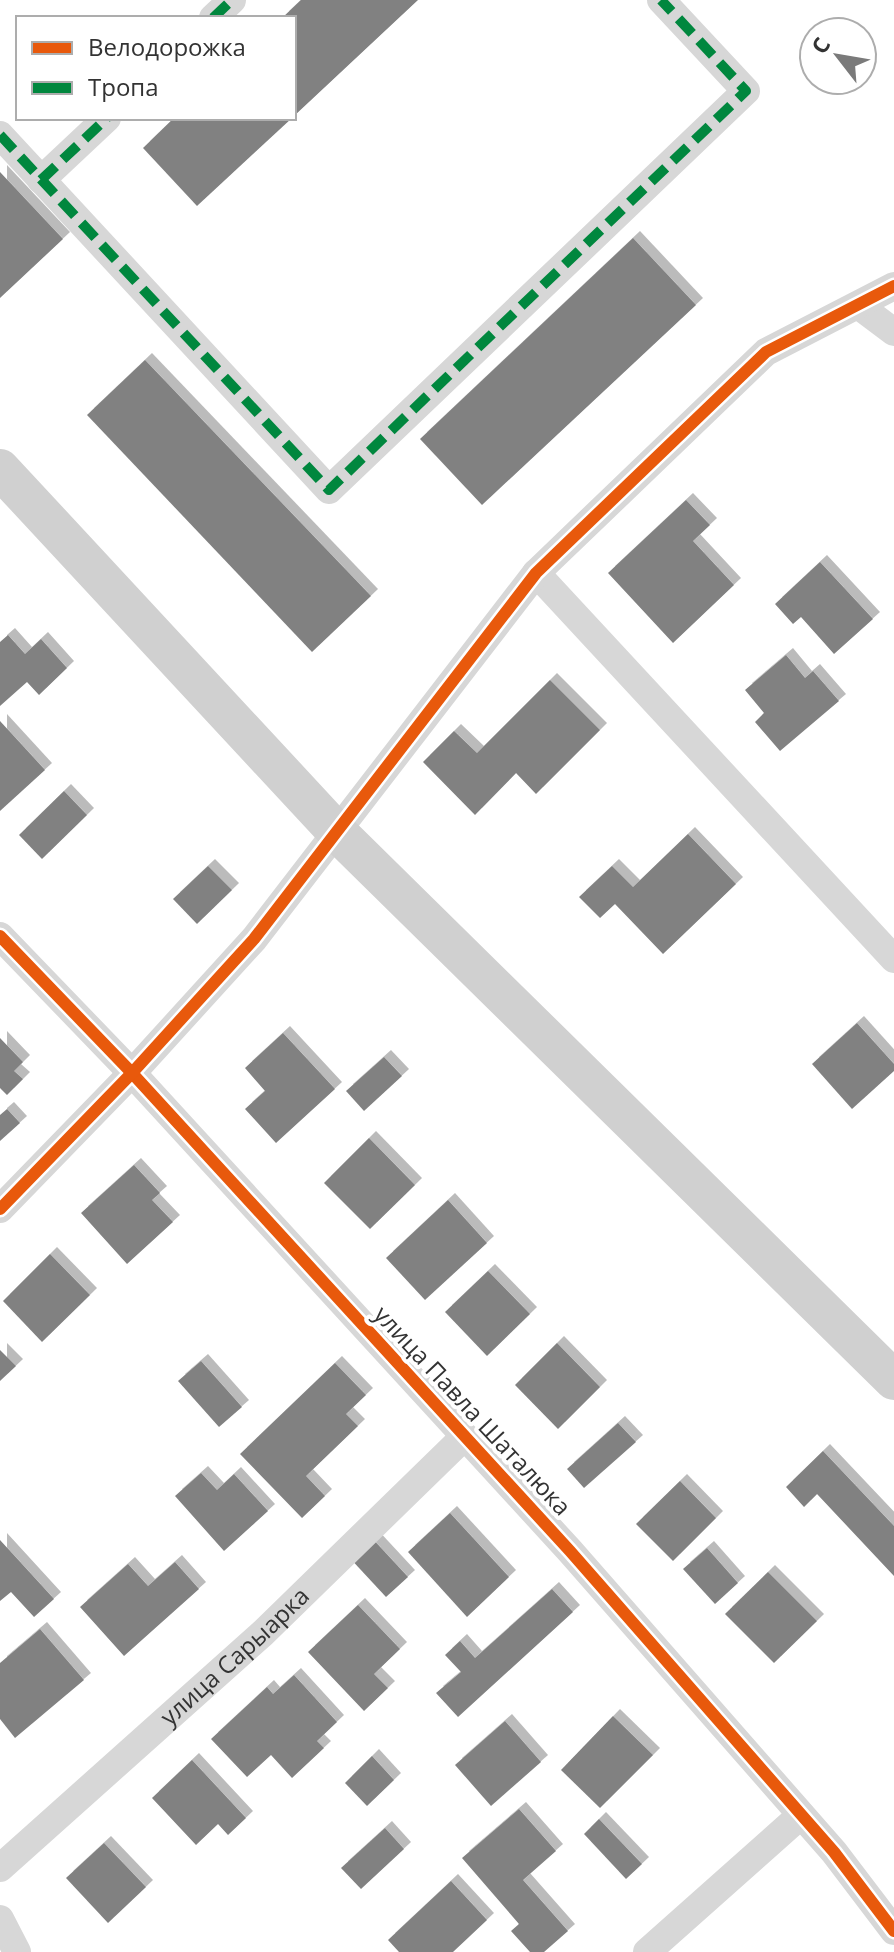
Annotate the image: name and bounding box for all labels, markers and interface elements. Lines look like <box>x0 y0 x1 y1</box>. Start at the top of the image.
legend <box>16 16 296 120</box>
north arrow <box>798 16 878 96</box>
text: Велодорожка <box>88 30 246 63</box>
text: С <box>804 31 836 59</box>
text: Тропа <box>88 70 159 103</box>
street label: улица Павла Шаталюка <box>367 1298 579 1522</box>
street label: улица Сарыарка <box>152 1579 316 1732</box>

